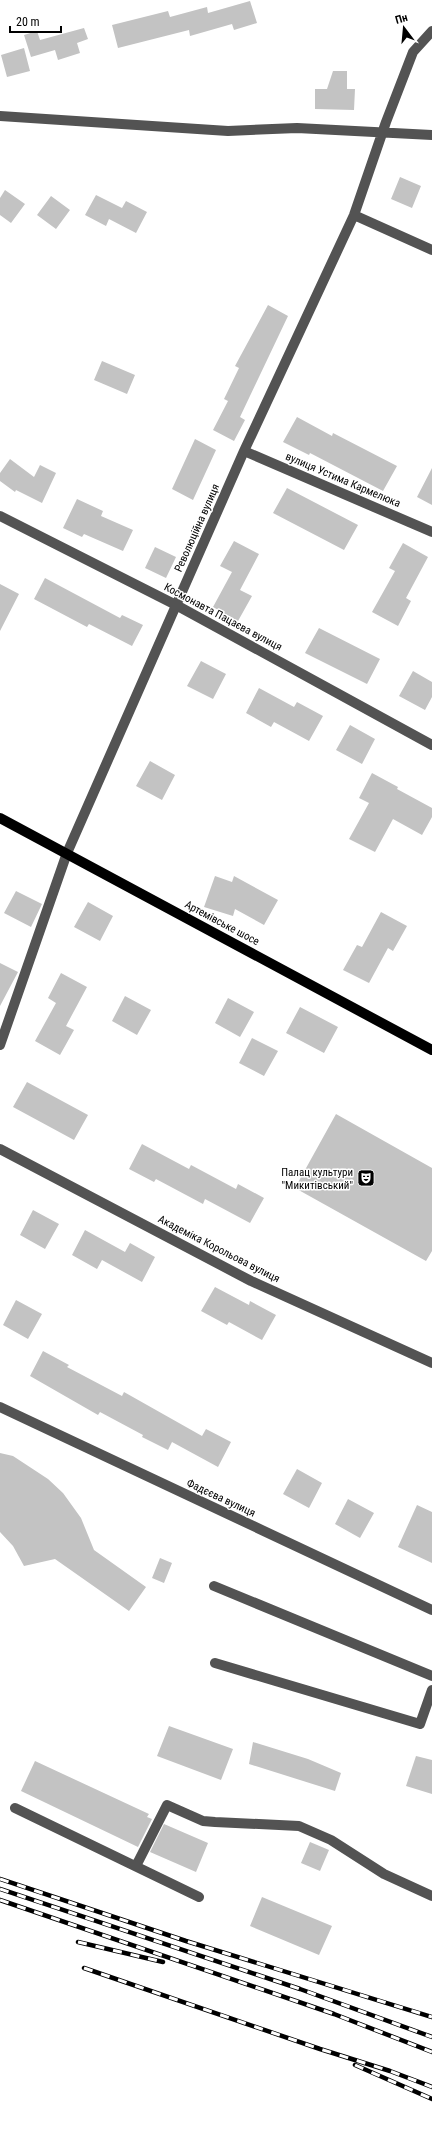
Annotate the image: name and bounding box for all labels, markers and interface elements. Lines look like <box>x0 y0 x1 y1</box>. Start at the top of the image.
scale bar <box>10 8 61 34</box>
north arrow <box>384 8 424 48</box>
text: Пн <box>394 11 409 27</box>
text: 20 m <box>16 15 40 29</box>
street label: вулиця Устима Кармелюка <box>284 450 402 510</box>
street label: Революційна вулиця <box>172 482 222 574</box>
street label: Космонавта Пацаєва вулиця <box>162 580 284 654</box>
street label: Артемівське шосе <box>182 898 262 948</box>
place label: Палац культури "Микитівський" <box>281 1166 353 1192</box>
theatre icon: Палац культури "Микитівський" <box>356 1168 376 1188</box>
street label: Академіка Корольова вулиця <box>156 1213 282 1285</box>
street label: Фадєєва вулиця <box>184 1476 258 1520</box>

